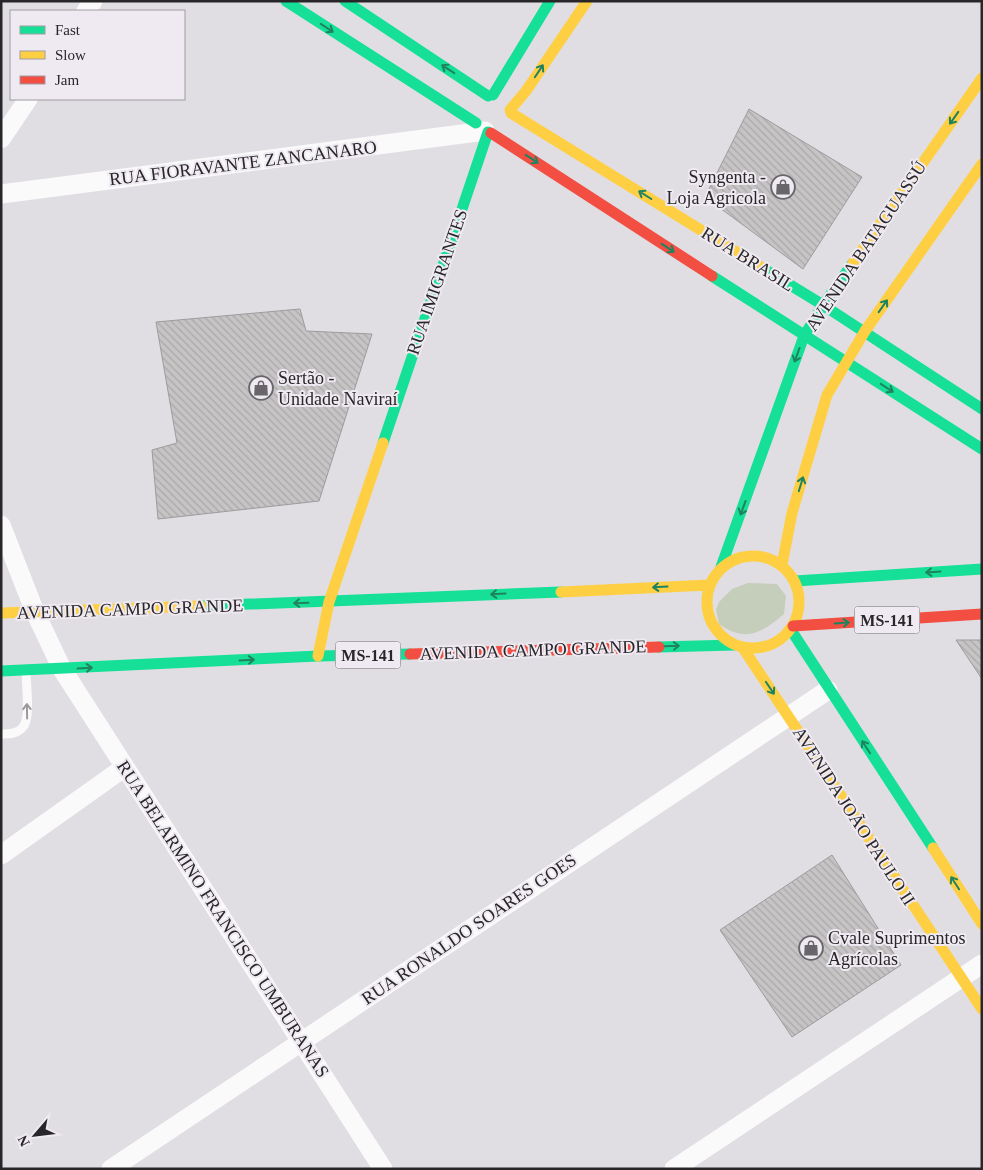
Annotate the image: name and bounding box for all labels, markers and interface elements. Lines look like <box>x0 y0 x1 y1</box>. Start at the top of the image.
legend <box>10 10 185 100</box>
text: Fast <box>55 22 81 38</box>
one-way arrow <box>320 22 334 33</box>
text: Slow <box>55 47 86 63</box>
one-way arrow <box>441 63 455 73</box>
one-way arrow <box>534 64 544 78</box>
text: Jam <box>55 72 79 88</box>
one-way arrow <box>949 111 959 125</box>
street label: RUA FIORAVANTE ZANCANARO <box>108 137 378 189</box>
one-way arrow <box>524 155 538 165</box>
street label: AVENIDA BATAGUASSÚ <box>801 157 930 335</box>
place label: Syngenta - Loja Agricola <box>667 167 766 208</box>
shop icon: Syngenta - Loja Agricola <box>770 174 796 200</box>
one-way arrow <box>638 190 652 200</box>
street label: RUA IMIGRANTES <box>403 207 471 357</box>
street label: RUA BRASIL <box>698 223 798 295</box>
one-way arrow <box>661 243 675 253</box>
one-way arrow <box>878 299 888 313</box>
one-way arrow <box>792 347 801 363</box>
place label: Sertão - Unidade Naviraí <box>278 368 397 409</box>
shop icon: Sertão - Unidade Naviraí <box>248 375 274 401</box>
one-way arrow <box>879 383 893 393</box>
one-way arrow <box>796 476 806 492</box>
one-way arrow <box>737 500 747 516</box>
one-way arrow <box>925 568 941 577</box>
one-way arrow <box>653 582 669 592</box>
one-way arrow <box>490 590 506 599</box>
street label: AVENIDA CAMPO GRANDE <box>16 595 244 623</box>
one-way arrow <box>293 598 309 608</box>
road number: MS-141 <box>854 606 920 634</box>
one-way arrow <box>833 618 849 627</box>
street label: AVENIDA CAMPO GRANDE <box>419 636 647 664</box>
road number: MS-141 <box>336 642 400 668</box>
one-way arrow <box>664 642 680 651</box>
one-way arrow <box>239 655 255 664</box>
one-way arrow <box>77 663 93 672</box>
one-way arrow <box>765 681 775 695</box>
one-way arrow <box>22 703 32 720</box>
street label: AVENIDA JOÃO PAULO II <box>789 723 920 909</box>
one-way arrow <box>861 740 871 754</box>
street label: RUA BELARMINO FRANCISCO UMBURANAS <box>113 757 333 1081</box>
street label: RUA RONALDO SOARES GOES <box>358 850 580 1008</box>
one-way arrow <box>950 876 960 890</box>
place label: Cvale Suprimentos Agrícolas <box>828 928 966 969</box>
shop icon: Cvale Suprimentos Agrícolas <box>798 935 824 961</box>
north arrow <box>10 1110 60 1160</box>
text: N <box>15 1133 33 1149</box>

